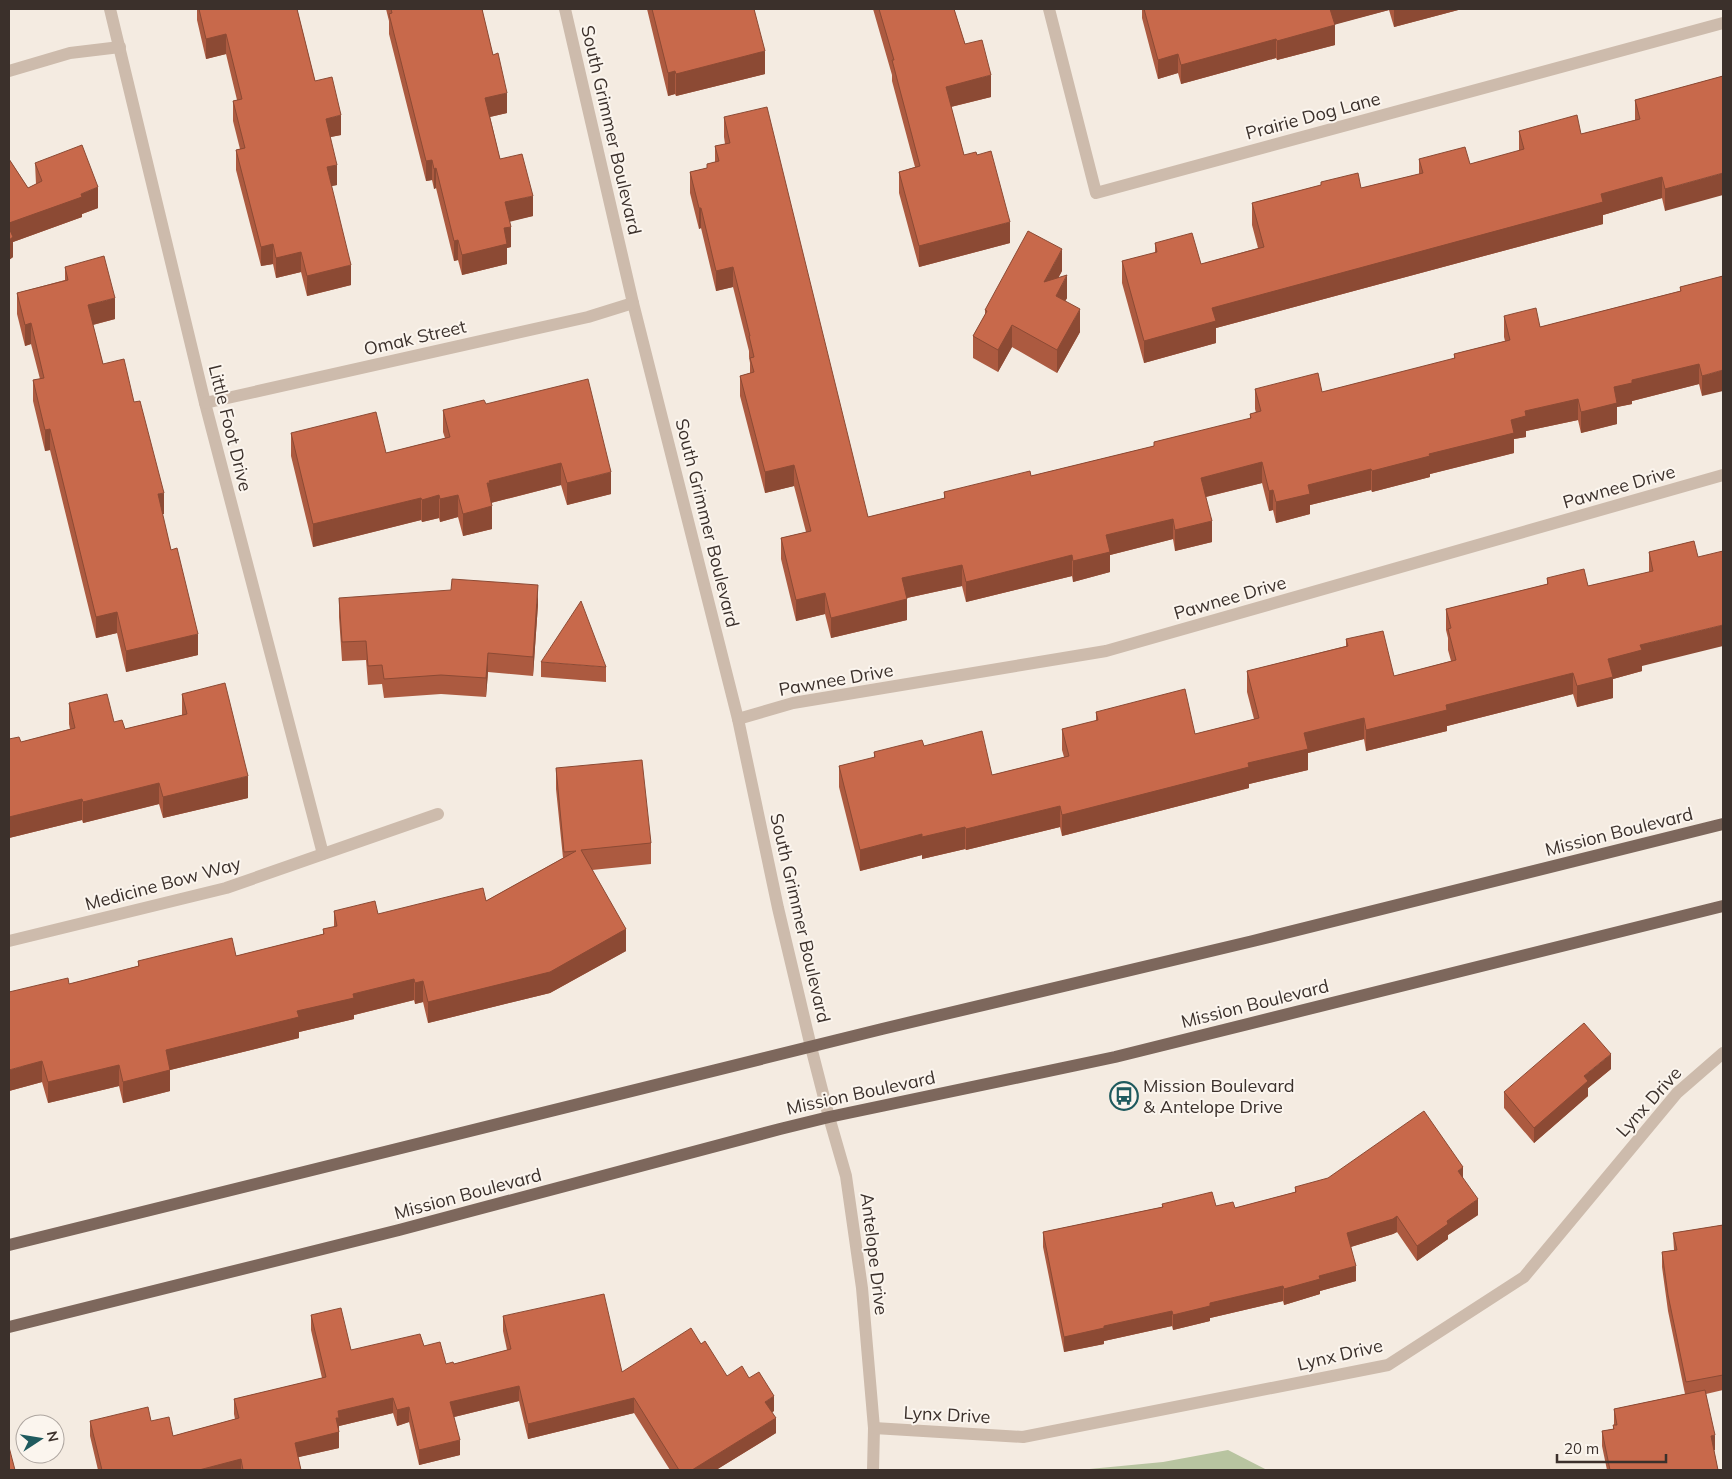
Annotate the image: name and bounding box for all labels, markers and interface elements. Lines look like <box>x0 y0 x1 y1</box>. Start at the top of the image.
street label: South Grimmer Boulevard <box>576 23 647 237</box>
street label: Prairie Dog Lane <box>1243 86 1383 145</box>
street label: Omak Street <box>362 315 468 360</box>
street label: Little Foot Drive <box>204 362 257 494</box>
street label: South Grimmer Boulevard <box>670 416 745 630</box>
street label: Pawnee Drive <box>1560 459 1678 514</box>
street label: Pawnee Drive <box>1171 570 1289 625</box>
street label: Pawnee Drive <box>777 658 895 701</box>
street label: Mission Boulevard <box>1543 802 1695 861</box>
street label: South Grimmer Boulevard <box>765 811 836 1025</box>
street label: Medicine Bow Way <box>82 852 244 915</box>
street label: Mission Boulevard <box>1179 974 1331 1033</box>
street label: Lynx Drive <box>1611 1062 1686 1142</box>
street label: Mission Boulevard <box>784 1065 937 1120</box>
place label: Mission Boulevard & Antelope Drive <box>1143 1074 1295 1118</box>
bus stop icon: Mission Boulevard & Antelope Drive <box>1109 1081 1139 1111</box>
street label: Mission Boulevard <box>392 1163 544 1224</box>
street label: Antelope Drive <box>856 1191 893 1316</box>
street label: Lynx Drive <box>1295 1334 1385 1375</box>
street label: Lynx Drive <box>903 1401 991 1428</box>
north arrow <box>15 1414 65 1464</box>
text: N <box>43 1429 63 1443</box>
scale bar <box>1557 1432 1666 1464</box>
text: 20 m <box>1564 1439 1599 1458</box>

